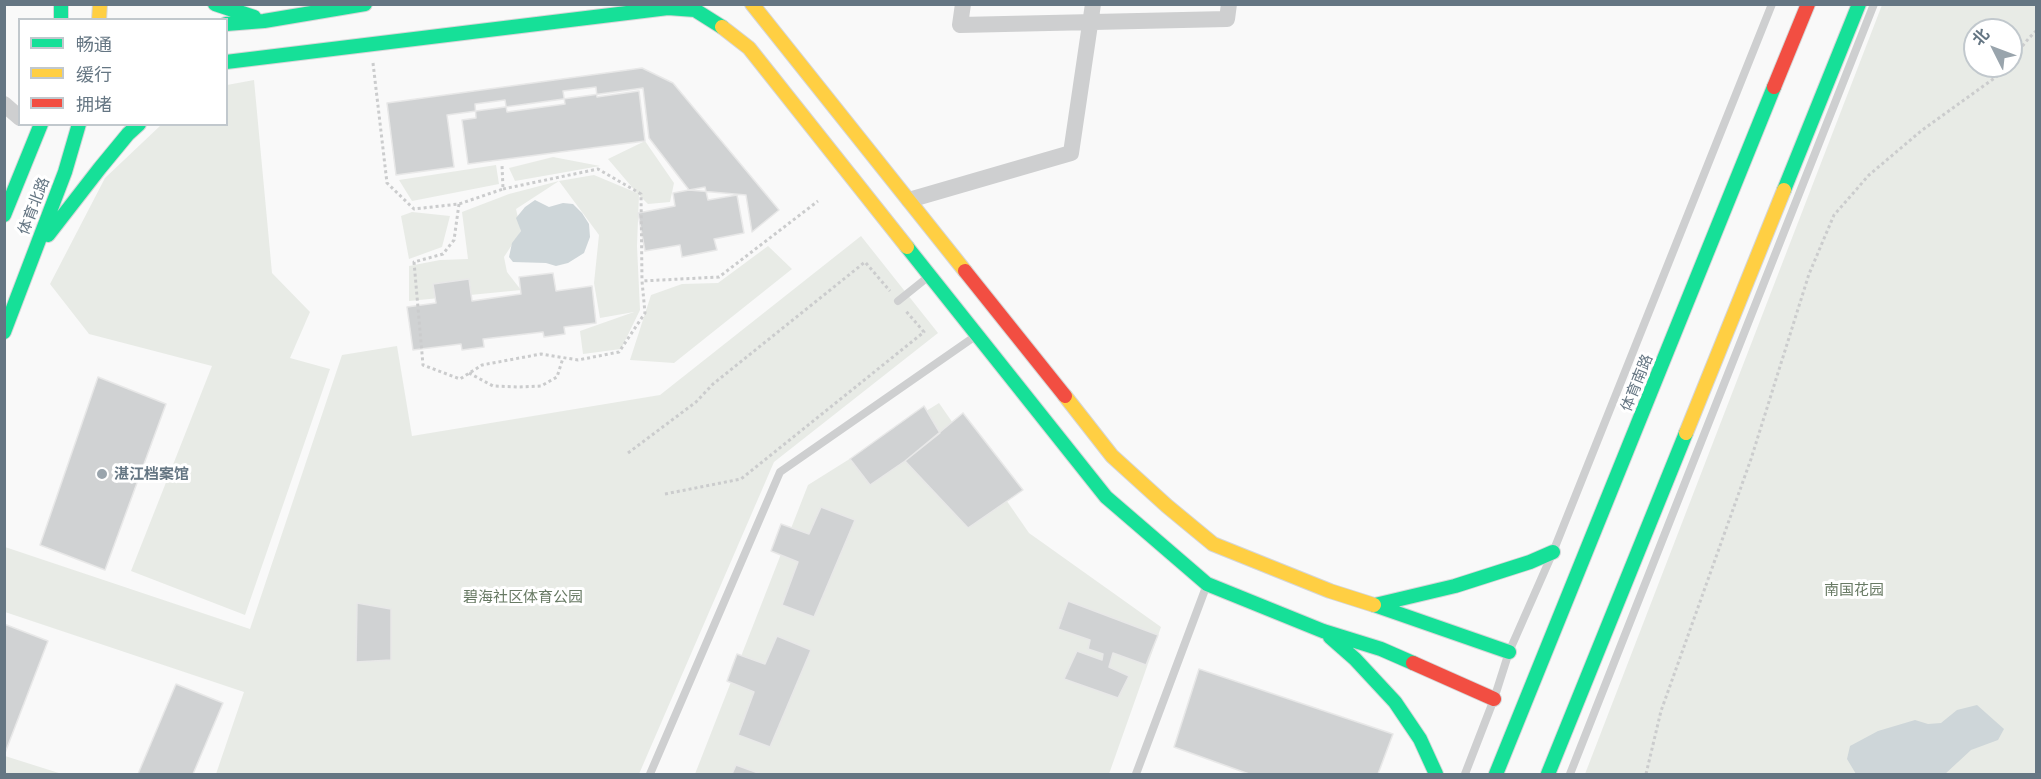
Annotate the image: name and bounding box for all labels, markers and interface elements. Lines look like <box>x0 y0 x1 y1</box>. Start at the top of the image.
legend <box>18 18 228 126</box>
north arrow <box>1963 18 2023 78</box>
text: 北 <box>1968 25 1993 49</box>
text: 畅通 <box>76 34 112 55</box>
text: 缓行 <box>76 64 112 85</box>
text: 拥堵 <box>76 94 112 115</box>
street label: 体育北路 <box>15 175 53 237</box>
street label: 体育南路 <box>1617 352 1657 414</box>
place label: 湛江档案馆 <box>114 465 189 483</box>
marker: 湛江档案馆 <box>95 467 109 481</box>
park label: 南国花园 <box>1824 581 1884 599</box>
park label: 碧海社区体育公园 <box>463 588 583 606</box>

